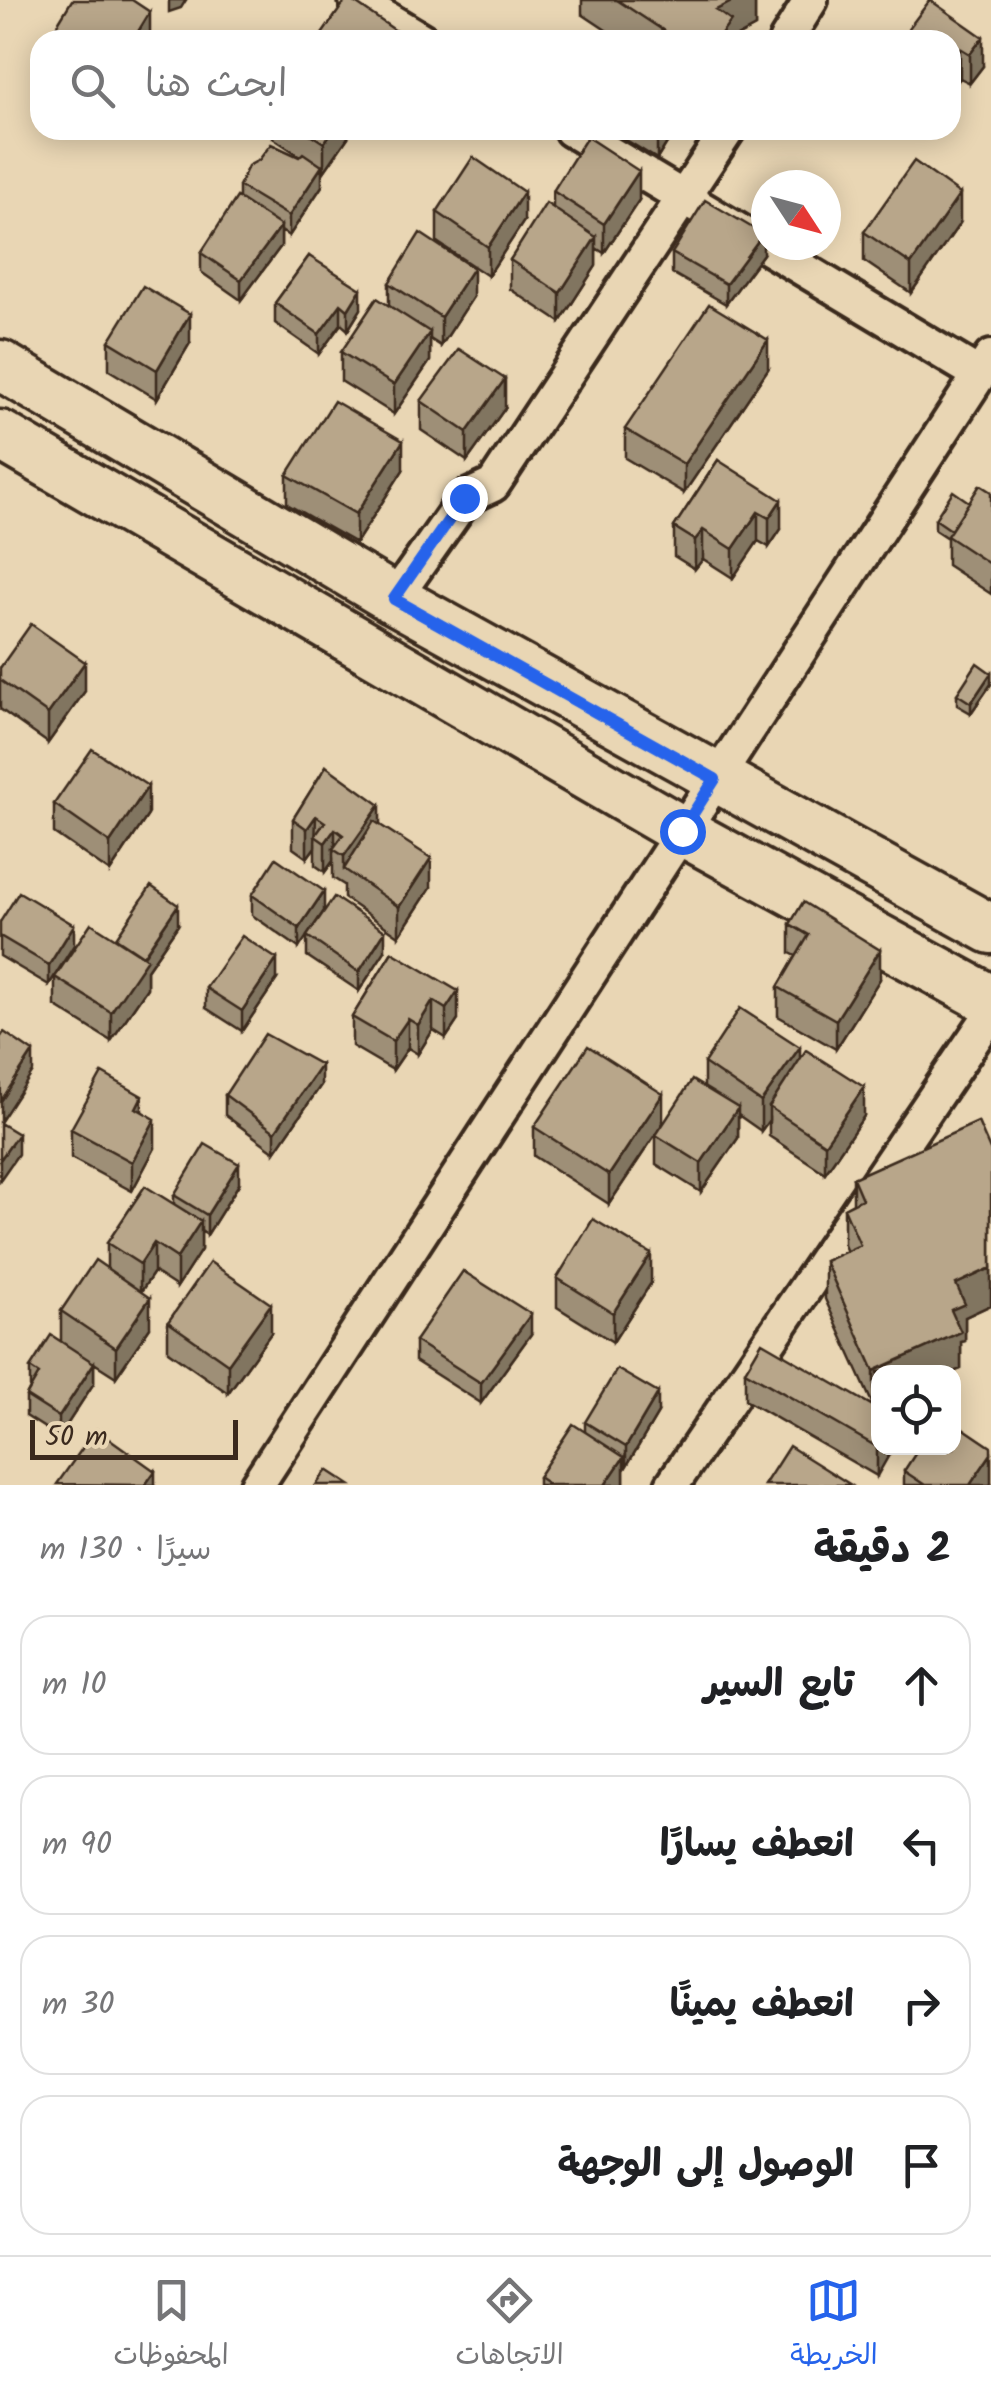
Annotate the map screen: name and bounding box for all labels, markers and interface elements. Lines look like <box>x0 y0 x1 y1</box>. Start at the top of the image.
search box <box>30 30 961 140</box>
text: ابحث هنا <box>145 56 287 116</box>
icon: search <box>65 58 120 113</box>
north arrow <box>751 170 841 260</box>
route end <box>442 476 488 522</box>
route start <box>660 809 706 855</box>
map controls <box>871 1365 961 1455</box>
button: locate <box>871 1365 961 1455</box>
scale bar <box>30 1415 238 1460</box>
text: 50 m <box>45 1415 108 1460</box>
text: 2 دقيقة <box>813 1517 951 1584</box>
text: سيرًا · 130 m <box>40 1525 212 1576</box>
text: تابع السير <box>704 1656 854 1716</box>
icon: ahead <box>894 1658 949 1713</box>
text: 10 m <box>42 1660 106 1711</box>
text: انعطف يسارًا <box>660 1816 854 1876</box>
icon: left <box>894 1818 949 1873</box>
text: 90 m <box>42 1820 112 1871</box>
text: انعطف يمينًا <box>670 1976 854 2036</box>
icon: right <box>894 1978 949 2033</box>
text: 30 m <box>42 1980 115 2031</box>
text: الوصول إلى الوجهة <box>558 2136 854 2196</box>
icon: arrive <box>894 2138 949 2193</box>
tab: المحفوظات <box>113 2273 229 2379</box>
tab: الاتجاهات <box>455 2273 564 2379</box>
tab: الخريطة <box>790 2273 878 2379</box>

